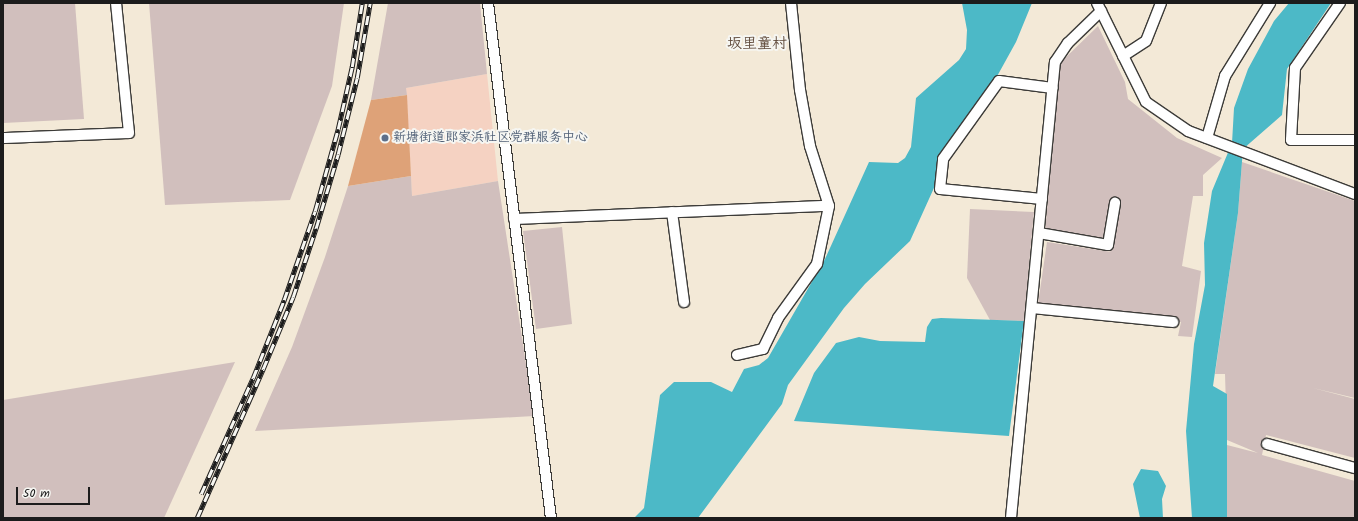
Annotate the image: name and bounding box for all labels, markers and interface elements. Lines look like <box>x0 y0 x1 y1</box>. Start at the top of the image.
district label: 坂里童村 <box>727 36 787 54</box>
place label: 新塘街道郎家浜社区党群服务中心 <box>393 130 588 146</box>
marker: 新塘街道郎家浜社区党群服务中心 <box>380 133 390 143</box>
scale bar <box>18 479 92 505</box>
text: 50 m <box>23 484 50 503</box>

